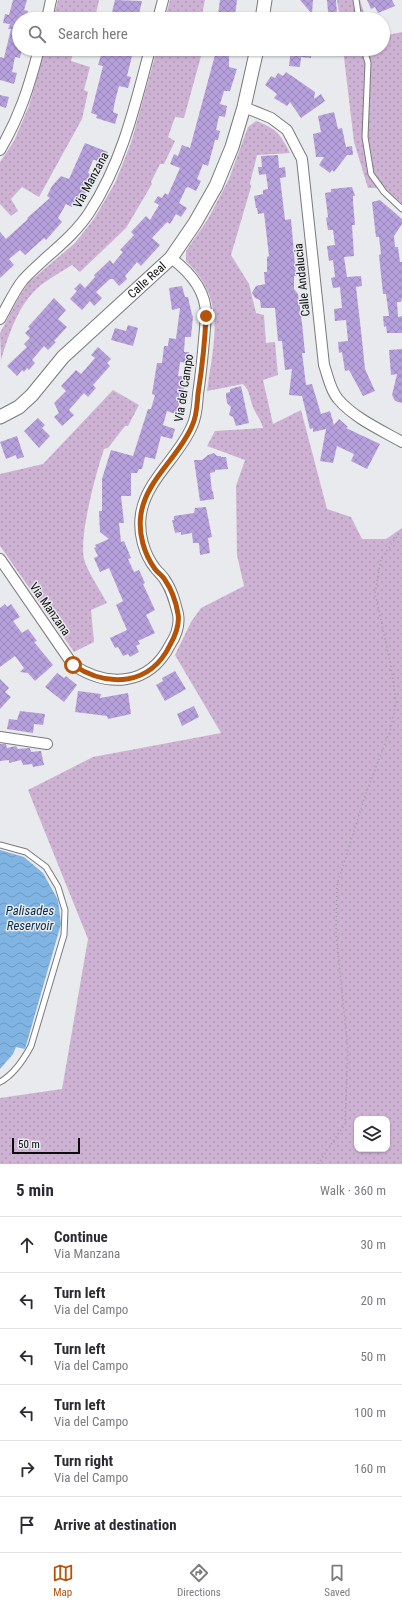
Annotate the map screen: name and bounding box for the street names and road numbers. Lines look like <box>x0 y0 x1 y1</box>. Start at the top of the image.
street label: Via Manzana <box>70 149 112 210</box>
street label: Calle Andalucia <box>291 242 313 317</box>
street label: Calle Real <box>125 259 169 301</box>
street label: Via del Campo <box>172 353 196 423</box>
street label: Via Manzana <box>27 580 73 638</box>

